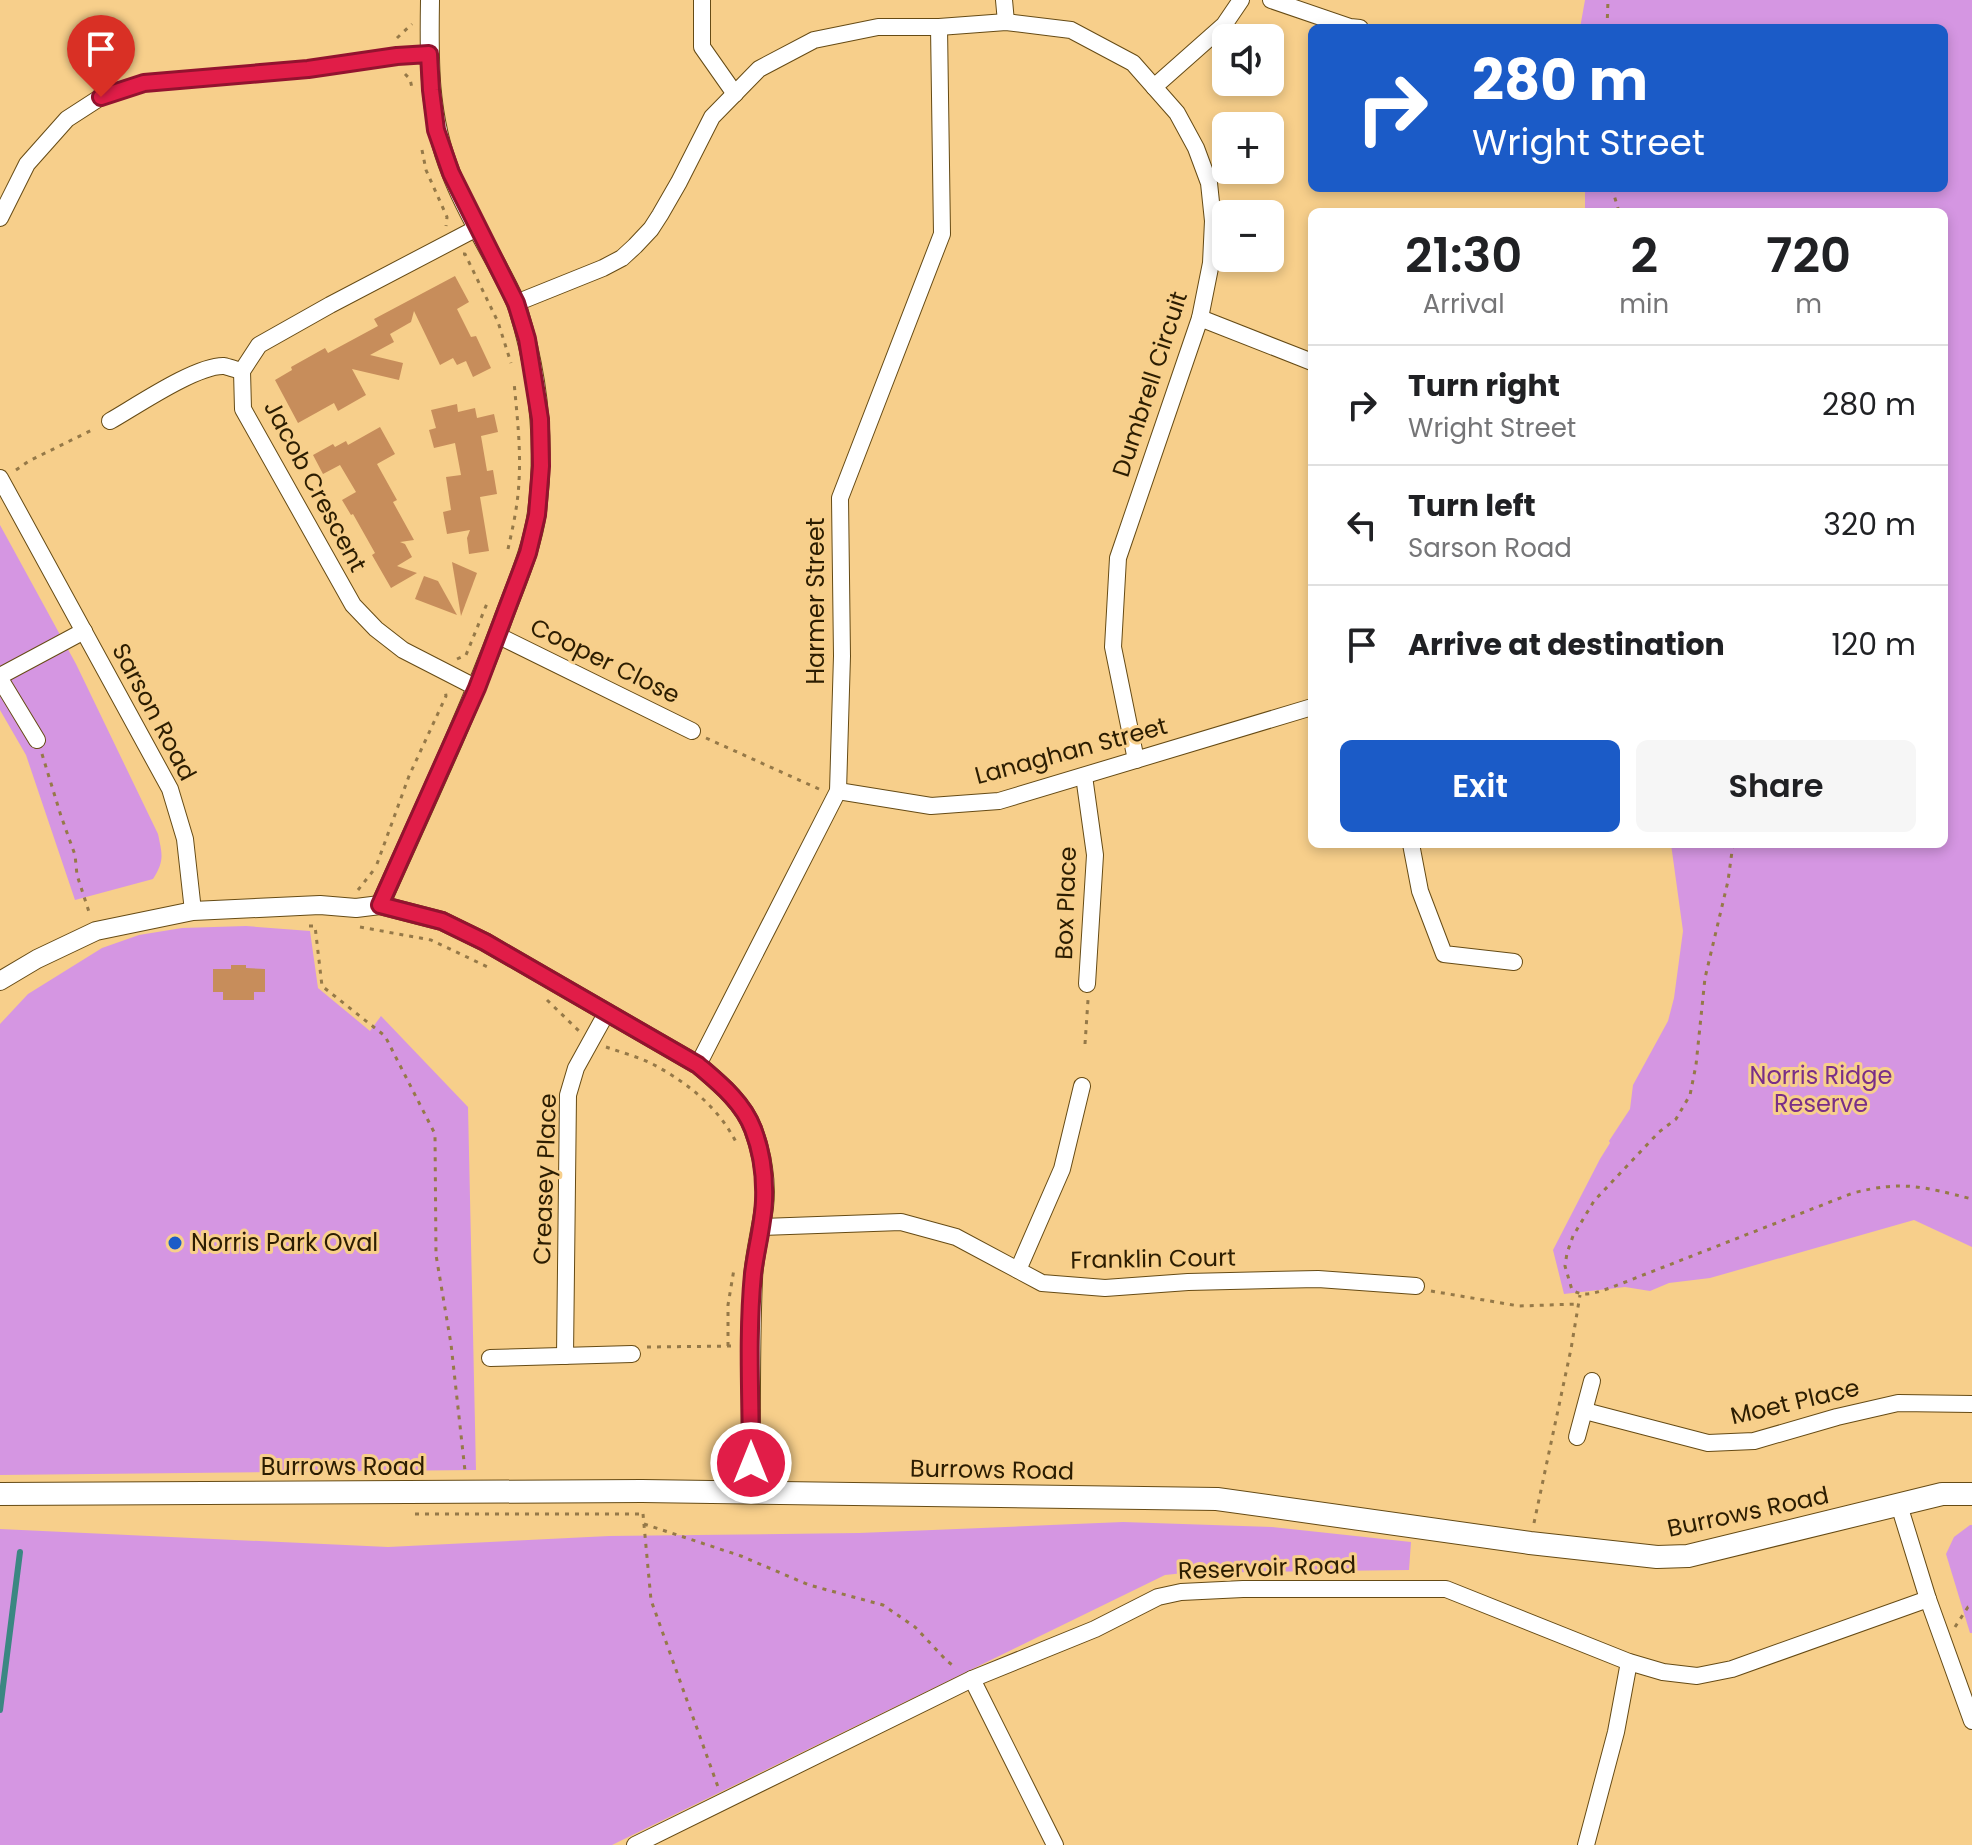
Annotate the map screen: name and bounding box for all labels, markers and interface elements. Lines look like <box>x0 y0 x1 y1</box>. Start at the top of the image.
pin <box>67 15 135 97</box>
map controls <box>1212 24 1284 272</box>
button: sound <box>1212 24 1284 96</box>
icon: arrive <box>79 27 123 71</box>
text: 280 m <box>1472 41 1648 120</box>
icon: right <box>1340 56 1444 160</box>
button: + <box>1212 112 1284 184</box>
text: Wright Street <box>1472 117 1705 168</box>
button: − <box>1212 200 1284 272</box>
text: 21:30 <box>1405 222 1522 289</box>
text: 2 <box>1630 222 1658 289</box>
text: 720 <box>1766 222 1851 289</box>
text: Arrival <box>1423 286 1505 322</box>
text: min <box>1619 286 1669 322</box>
text: m <box>1795 286 1822 322</box>
street label: Dumbrell Circuit <box>1104 287 1195 481</box>
text: Turn right <box>1408 364 1560 407</box>
icon: right <box>1340 383 1384 427</box>
text: 280 m <box>1822 383 1916 426</box>
street label: Jacob Crescent <box>256 394 375 577</box>
text: Wright Street <box>1408 410 1576 446</box>
text: Turn left <box>1408 484 1536 527</box>
icon: left <box>1340 503 1384 547</box>
text: 320 m <box>1823 503 1916 546</box>
street label: Harmer Street <box>799 517 832 685</box>
text: Sarson Road <box>1408 530 1572 566</box>
street label: Cooper Close <box>525 610 686 711</box>
icon: arrive <box>1340 623 1384 667</box>
text: Arrive at destination <box>1408 623 1725 666</box>
text: 120 m <box>1831 623 1916 666</box>
street label: Sarson Road <box>104 637 205 786</box>
street label: Lanaghan Street <box>971 709 1171 792</box>
button: Exit <box>1340 740 1620 832</box>
button: Share <box>1636 740 1916 832</box>
street label: Box Place <box>1047 846 1084 960</box>
park label: Norris Ridge Reserve <box>1750 1059 1892 1120</box>
street label: Creasey Place <box>525 1093 564 1265</box>
place label: Norris Park Oval <box>191 1226 378 1259</box>
marker: Norris Park Oval <box>166 1234 184 1252</box>
street label: Franklin Court <box>1070 1241 1236 1276</box>
street label: Moet Place <box>1727 1371 1863 1432</box>
position arrow <box>709 1421 793 1505</box>
street label: Burrows Road <box>261 1450 425 1483</box>
street label: Burrows Road <box>910 1452 1074 1487</box>
street label: Burrows Road <box>1664 1478 1832 1545</box>
street label: Reservoir Road <box>1177 1548 1357 1587</box>

